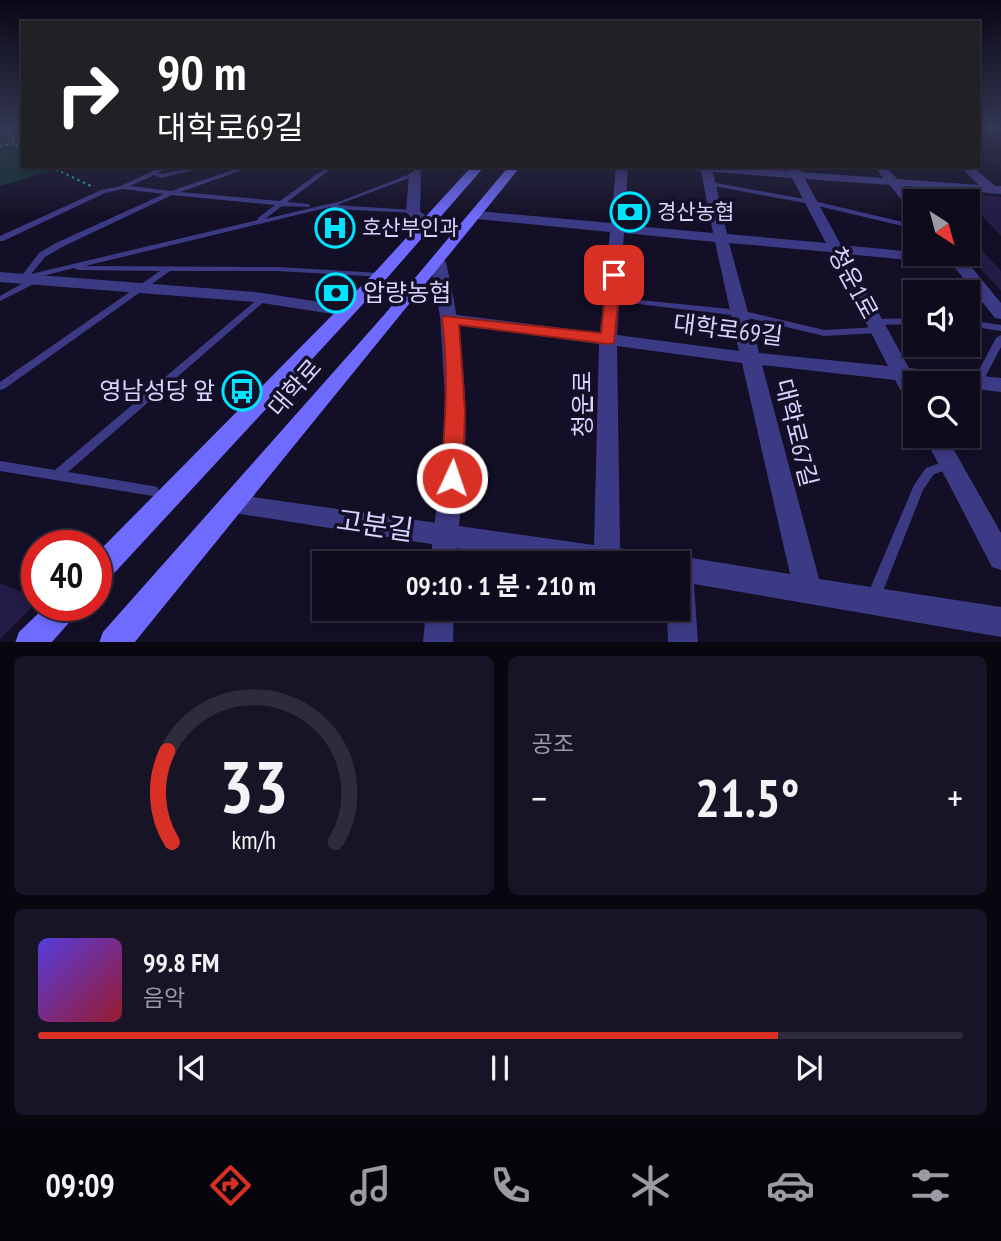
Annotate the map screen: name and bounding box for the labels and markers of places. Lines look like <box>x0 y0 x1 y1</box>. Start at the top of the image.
bank icon: 경산농협 <box>609 191 651 233</box>
place label: 경산농협 <box>657 198 734 225</box>
hospital icon: 호산부인과 <box>314 207 356 249</box>
place label: 호산부인과 <box>362 214 459 241</box>
pin <box>584 245 644 305</box>
bank icon: 압량농협 <box>315 272 357 314</box>
place label: 압량농협 <box>363 277 451 308</box>
bus stop icon: 영남성당 앞 <box>221 370 263 412</box>
place label: 영남성당 앞 <box>100 375 215 406</box>

